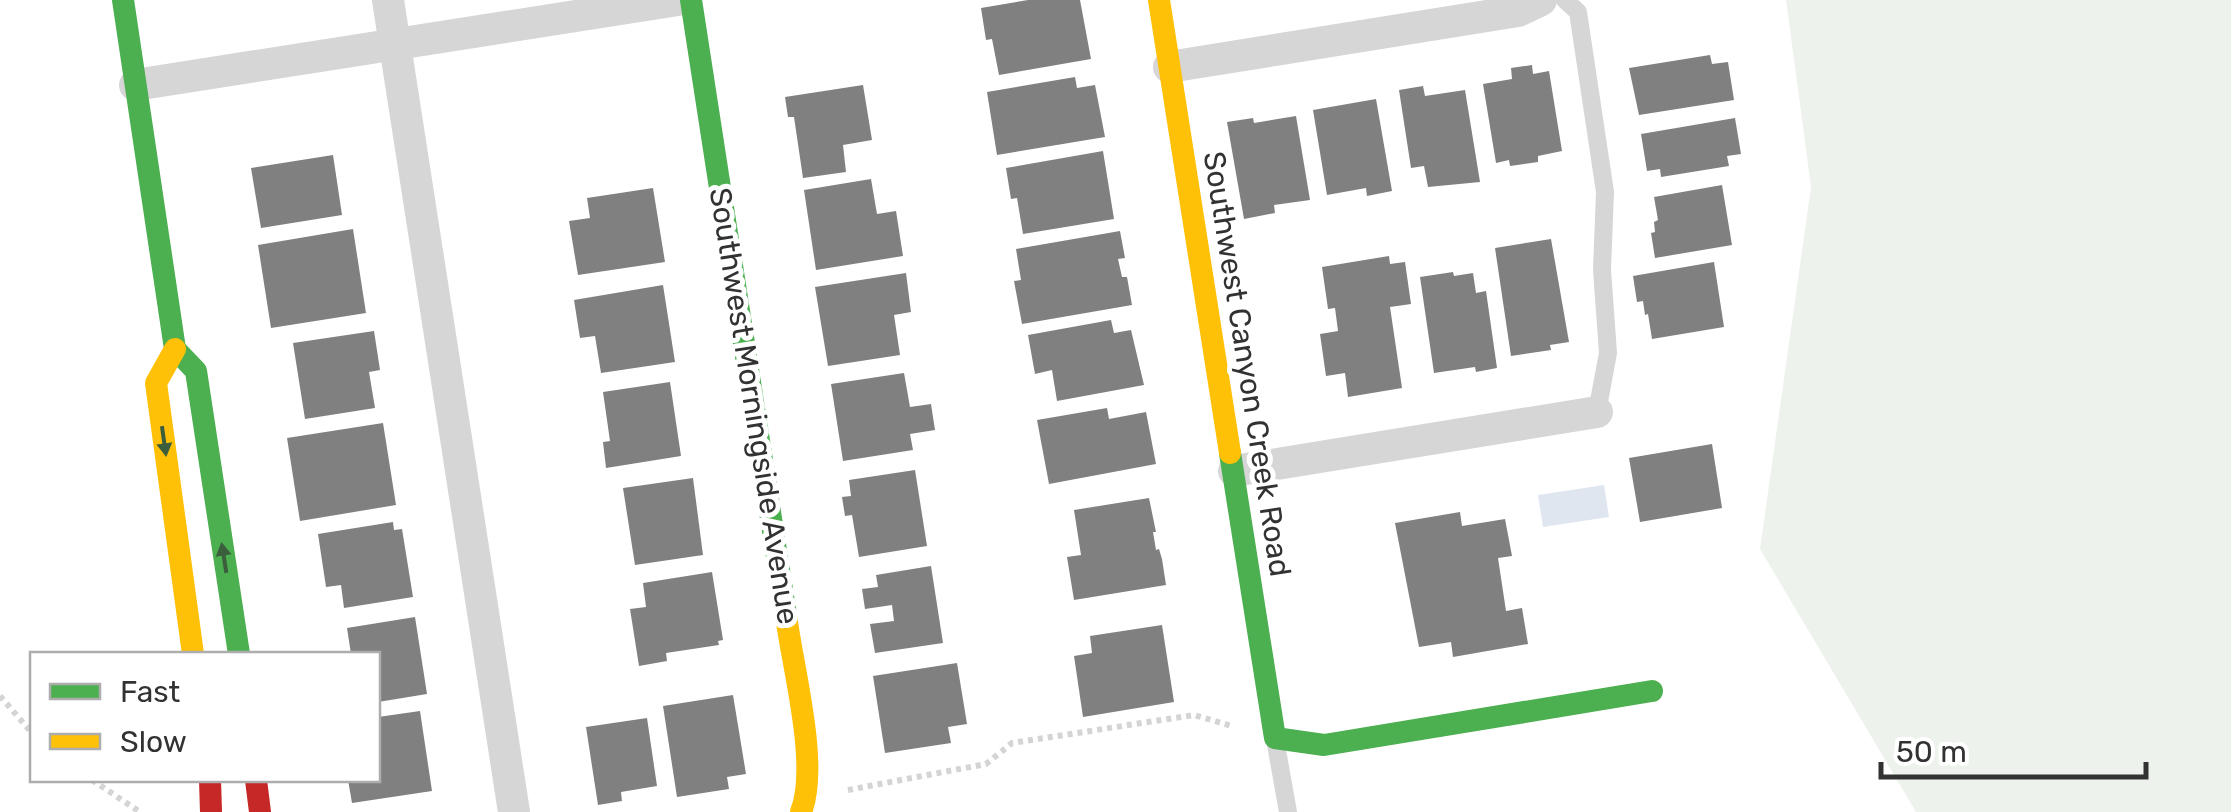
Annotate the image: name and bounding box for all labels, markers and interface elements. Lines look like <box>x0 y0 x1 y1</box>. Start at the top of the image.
street label: Southwest Canyon Creek Road <box>1196 149 1298 579</box>
street label: Southwest Morningside Avenue <box>702 185 806 627</box>
one-way arrow <box>156 426 172 457</box>
one-way arrow <box>216 542 231 573</box>
legend <box>30 652 380 782</box>
text: Fast <box>120 674 180 710</box>
scale bar <box>1881 717 2146 779</box>
text: Slow <box>120 724 187 760</box>
text: 50 m <box>1896 734 1967 770</box>

